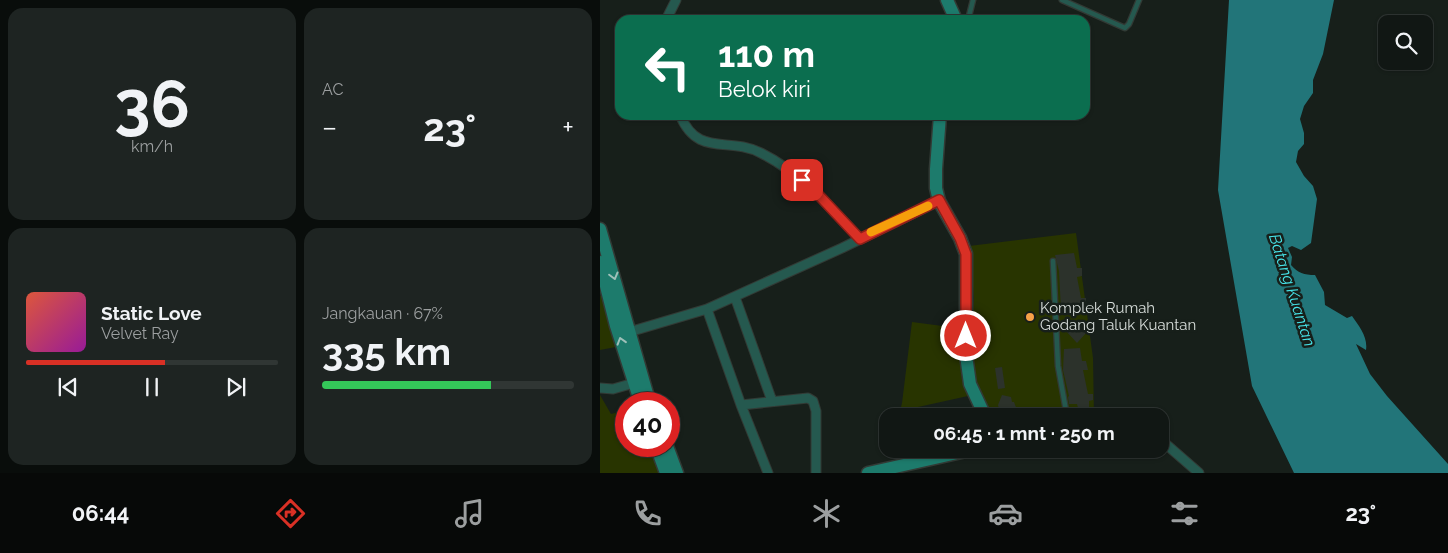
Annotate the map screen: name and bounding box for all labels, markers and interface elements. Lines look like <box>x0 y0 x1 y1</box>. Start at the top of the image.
map controls <box>1378 15 1433 70</box>
button: search <box>1378 15 1433 70</box>
text: 110 m <box>718 34 815 75</box>
icon: left <box>635 35 700 100</box>
text: 36 <box>114 66 190 142</box>
text: Belok kiri <box>718 76 811 102</box>
text: AC <box>322 80 343 99</box>
text: 23° <box>423 105 476 150</box>
text: − <box>322 111 337 144</box>
text: + <box>562 111 574 144</box>
text: km/h <box>131 137 173 156</box>
pin <box>781 159 823 201</box>
icon: arrive <box>788 166 816 194</box>
water label: Batang Kuantan <box>1265 231 1319 349</box>
one-way arrow <box>608 271 619 280</box>
place label: Komplek Rumah Godang Taluk Kuantan <box>1040 299 1196 334</box>
text: Static Love <box>101 302 202 324</box>
text: Jangkauan · 67% <box>322 304 443 323</box>
position arrow <box>939 309 991 361</box>
marker: Komplek Rumah Godang Taluk Kuantan <box>1024 311 1036 323</box>
text: Velvet Ray <box>101 324 179 343</box>
text: 335 km <box>322 329 451 374</box>
one-way arrow <box>616 337 626 345</box>
icon: previous <box>54 373 82 401</box>
icon: pause <box>138 373 166 401</box>
icon: next <box>222 373 250 401</box>
speed limit sign: 40 <box>615 392 680 457</box>
text: 06:45 · 1 mnt · 250 m <box>933 422 1115 444</box>
icon: directions <box>273 496 308 531</box>
icon: music <box>452 496 487 531</box>
icon: phone <box>630 496 665 531</box>
icon: climate <box>809 496 844 531</box>
icon: car <box>988 496 1023 531</box>
icon: filters <box>1167 496 1202 531</box>
text: 06:44 <box>72 500 129 526</box>
text: 23° <box>1345 500 1376 526</box>

